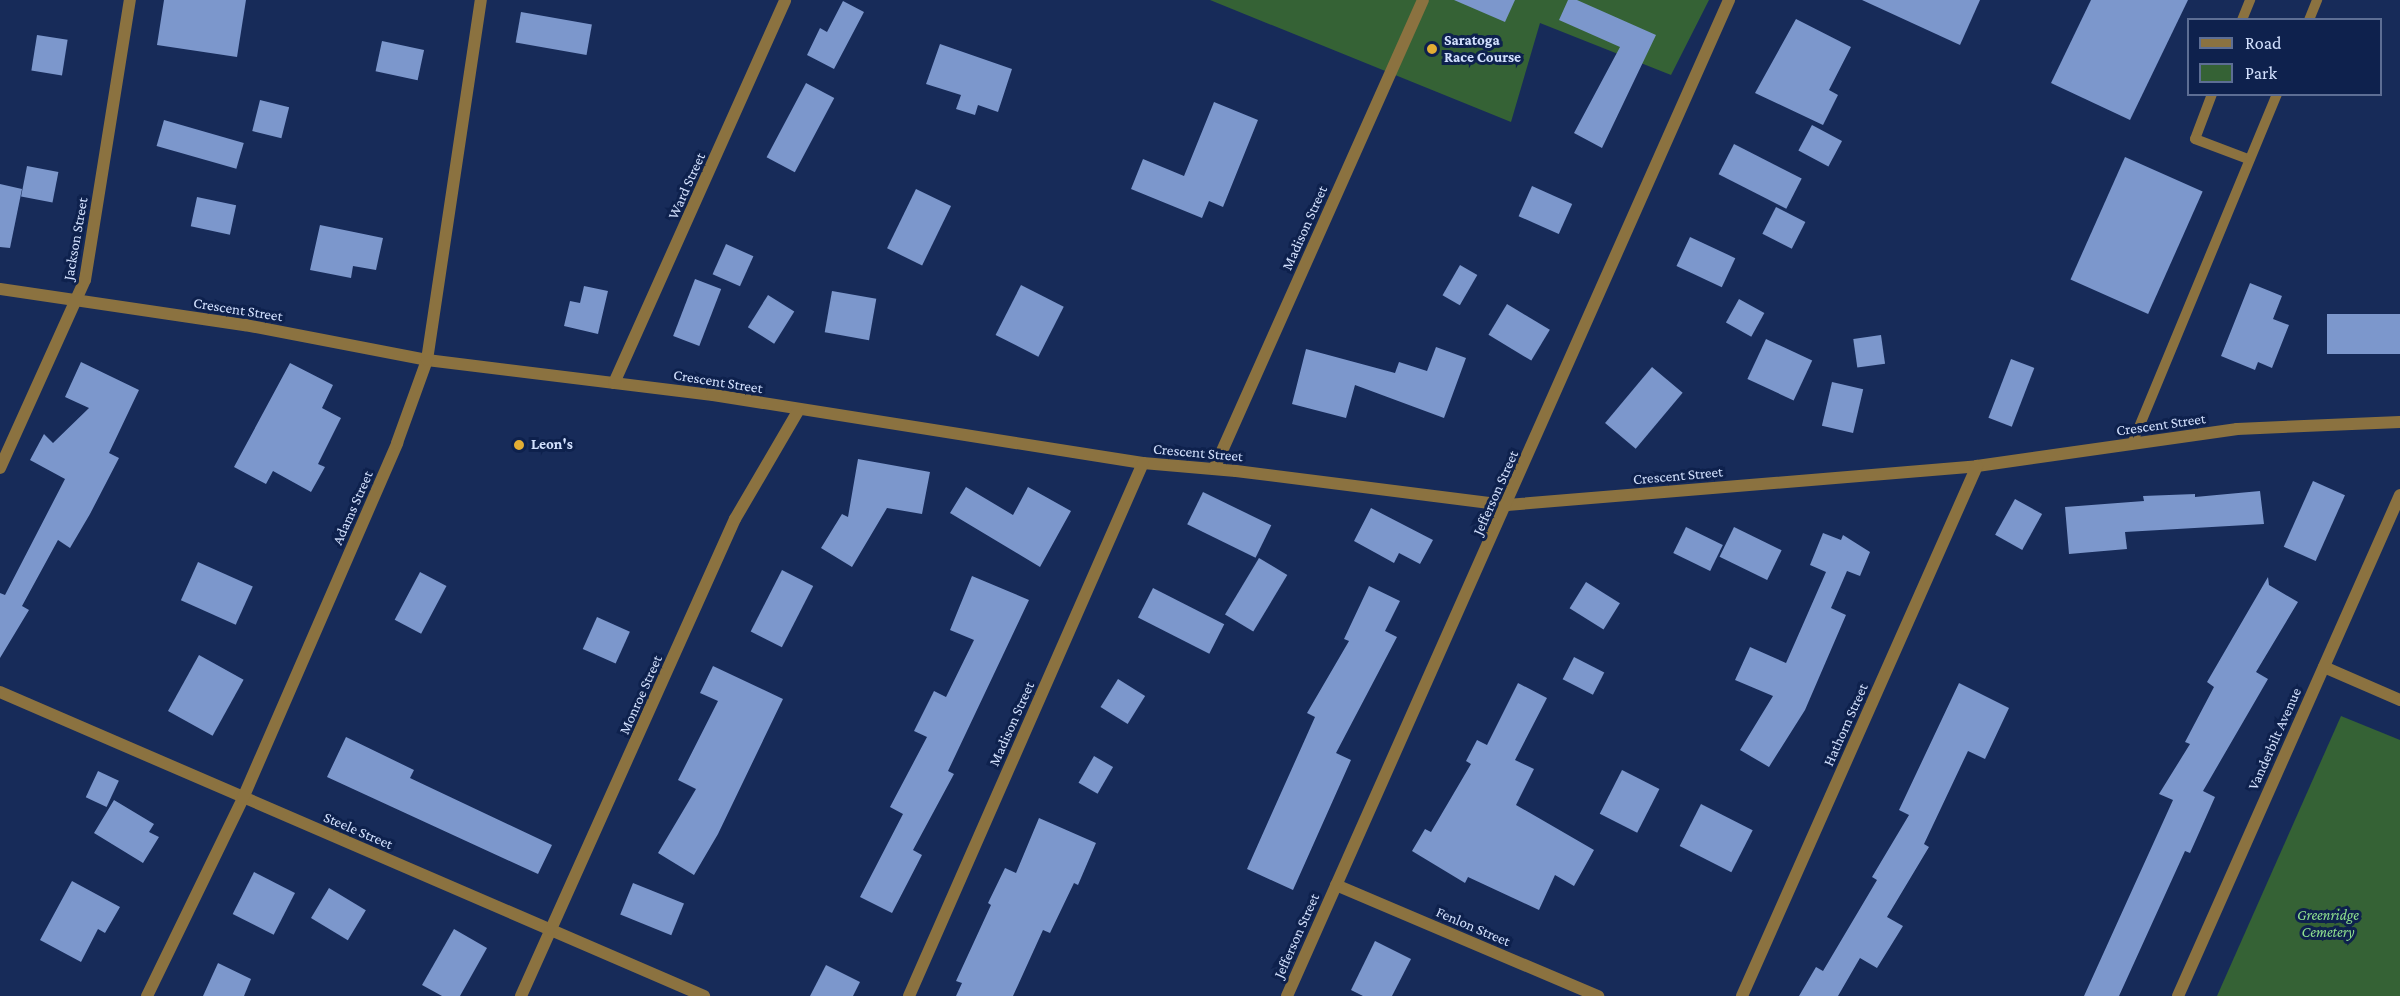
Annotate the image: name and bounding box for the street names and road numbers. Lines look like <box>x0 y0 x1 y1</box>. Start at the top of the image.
street label: Ward Street <box>664 150 710 222</box>
street label: Madison Street <box>1278 183 1332 273</box>
street label: Jackson Street <box>60 196 92 282</box>
street label: Crescent Street <box>192 294 284 326</box>
street label: Crescent Street <box>672 366 764 398</box>
street label: Crescent Street <box>2115 410 2207 440</box>
street label: Crescent Street <box>1152 440 1244 466</box>
street label: Jefferson Street <box>1469 448 1523 538</box>
street label: Crescent Street <box>1632 463 1724 489</box>
street label: Adams Street <box>329 468 377 548</box>
street label: Monroe Street <box>616 653 666 737</box>
street label: Madison Street <box>985 679 1039 769</box>
street label: Hathorn Street <box>1820 681 1872 769</box>
street label: Vanderbilt Avenue <box>2244 685 2306 793</box>
street label: Steele Street <box>321 808 395 854</box>
street label: Jefferson Street <box>1270 891 1324 981</box>
street label: Fenlon Street <box>1433 903 1513 951</box>

